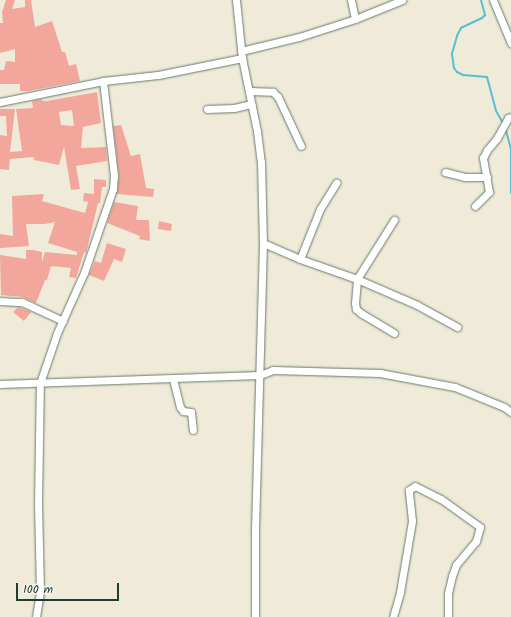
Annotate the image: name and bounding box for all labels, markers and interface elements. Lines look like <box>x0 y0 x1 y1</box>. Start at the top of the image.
scale bar <box>18 575 121 601</box>
text: 100 m <box>23 580 53 599</box>

